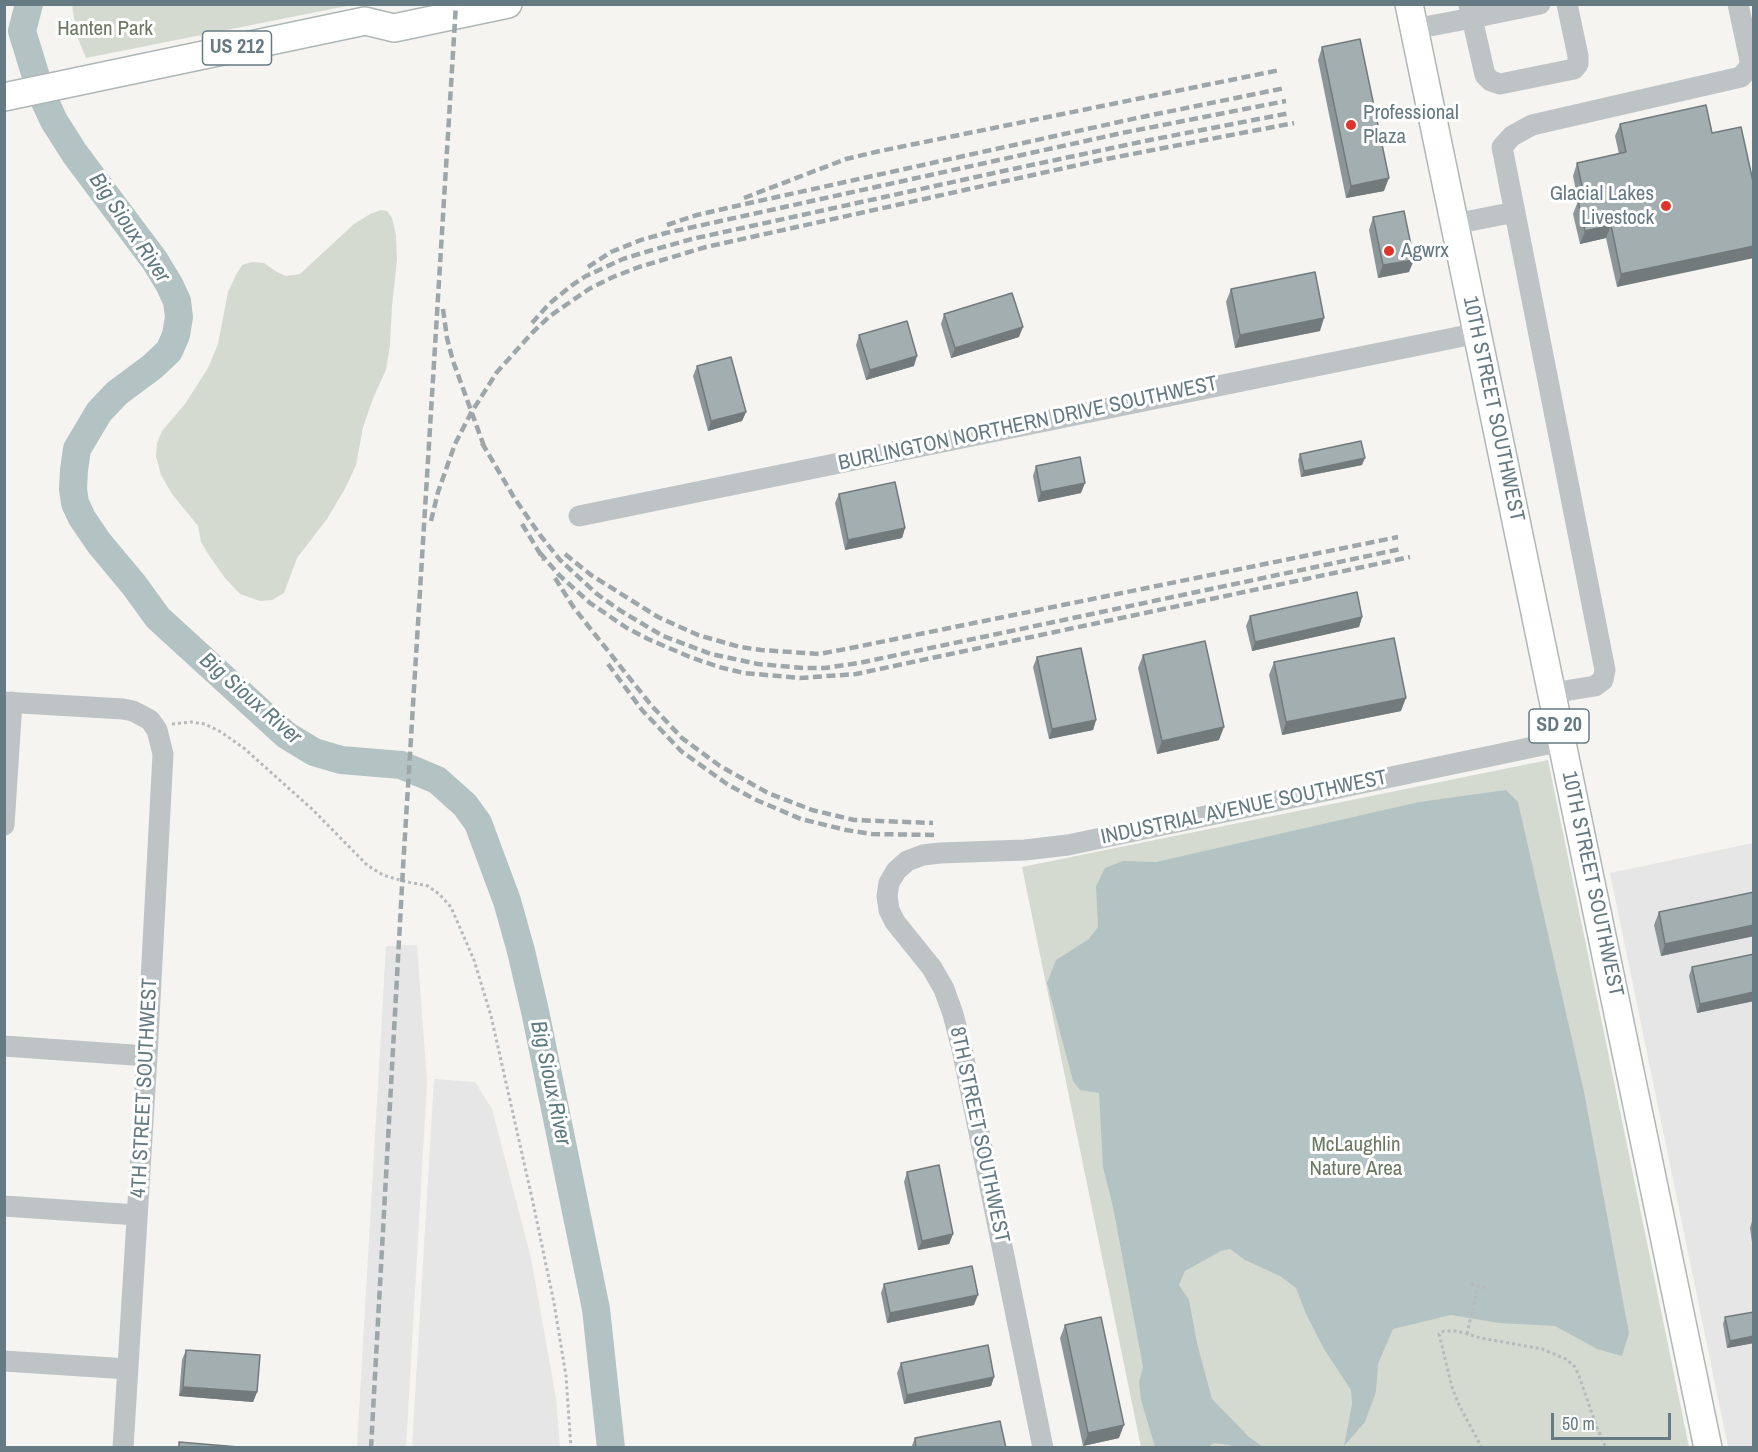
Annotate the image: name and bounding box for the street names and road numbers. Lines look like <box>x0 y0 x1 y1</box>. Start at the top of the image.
road number: US 212 <box>202 31 272 65</box>
street label: 10TH STREET SOUTHWEST <box>1457 294 1529 524</box>
street label: BURLINGTON NORTHERN DRIVE SOUTHWEST <box>836 371 1220 477</box>
road number: SD 20 <box>1529 709 1589 743</box>
street label: INDUSTRIAL AVENUE SOUTHWEST <box>1099 765 1389 851</box>
street label: 10TH STREET SOUTHWEST <box>1556 769 1628 999</box>
street label: 4TH STREET SOUTHWEST <box>127 977 163 1199</box>
street label: 8TH STREET SOUTHWEST <box>944 1025 1014 1245</box>

